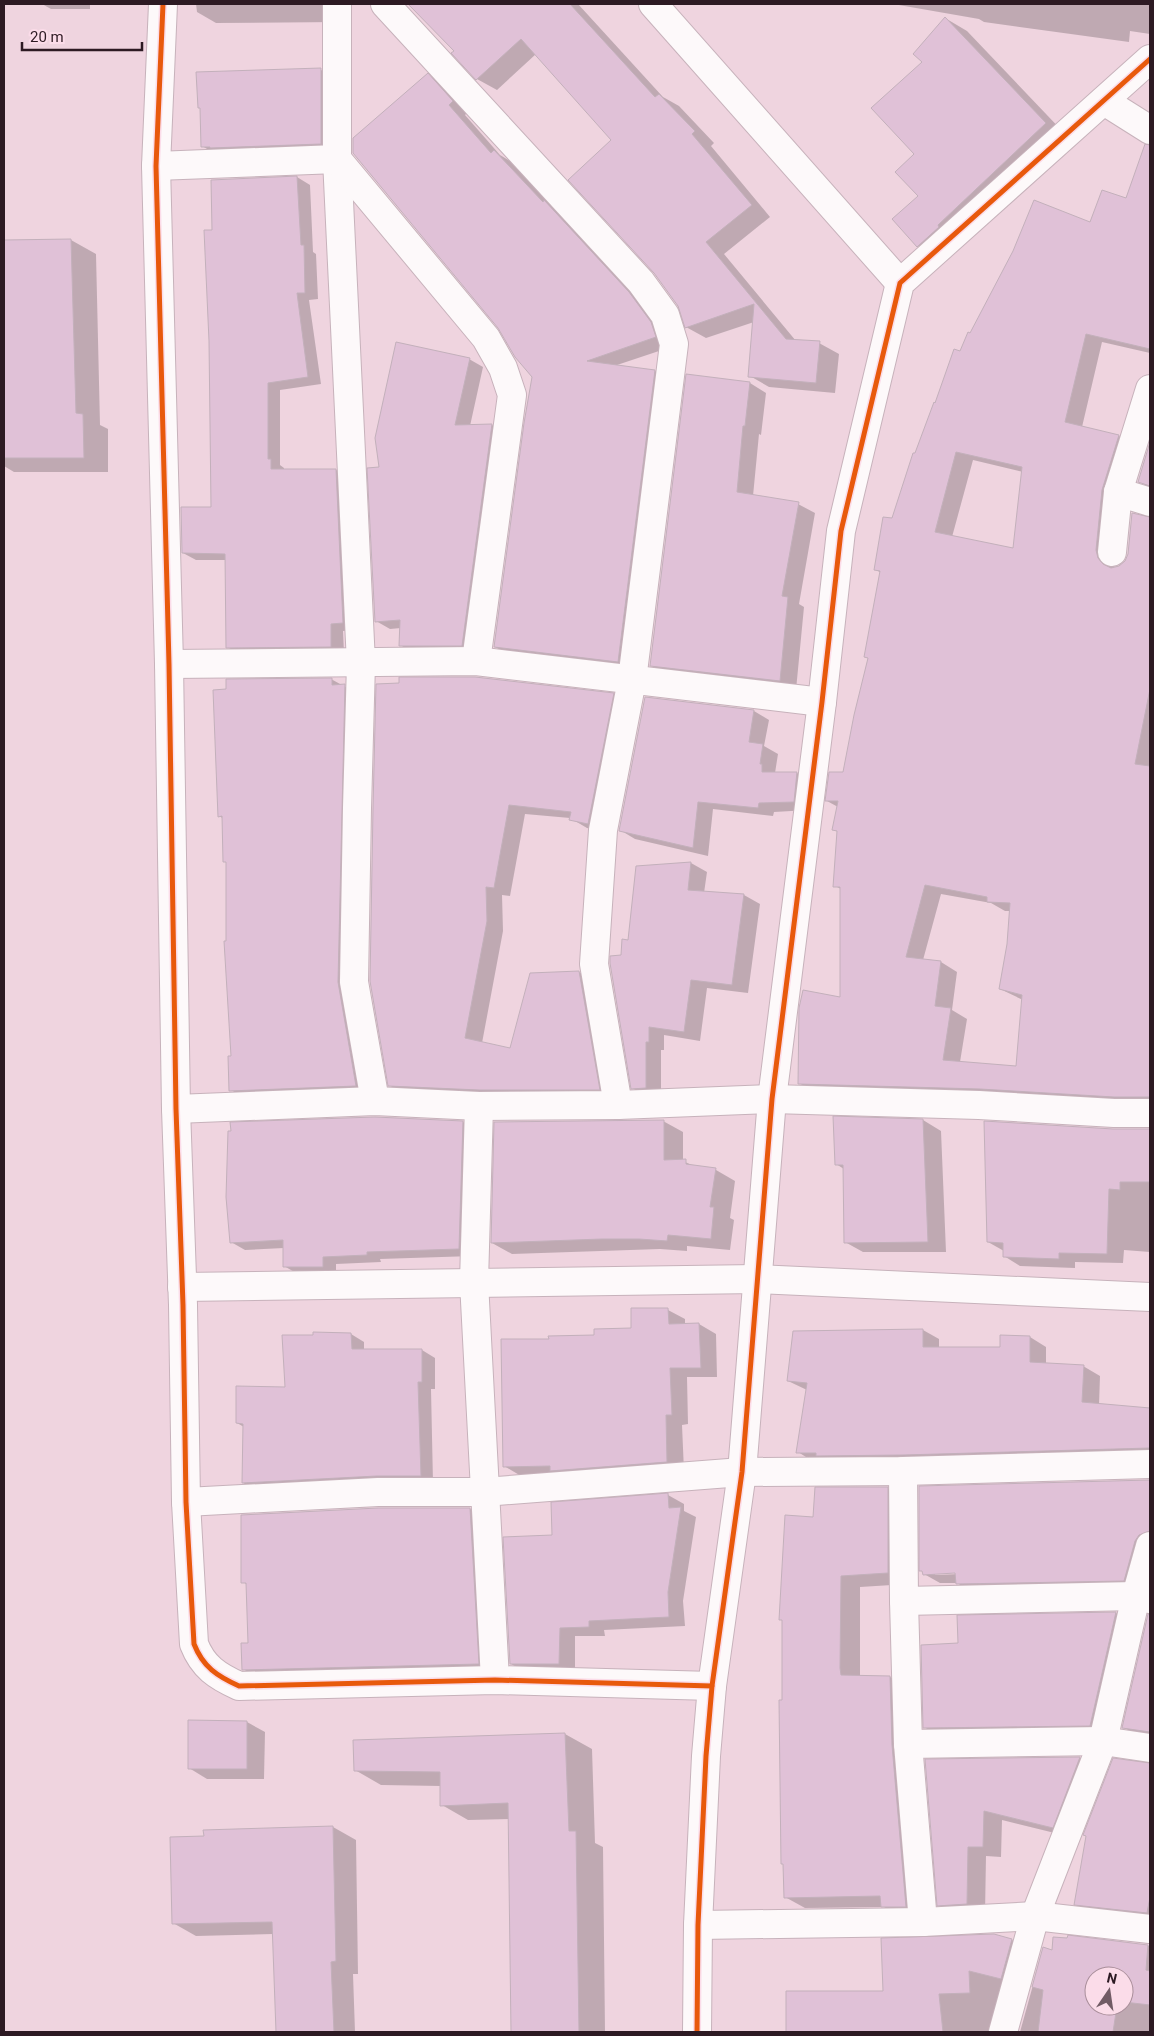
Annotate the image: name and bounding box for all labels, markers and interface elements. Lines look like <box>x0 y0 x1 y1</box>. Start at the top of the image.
scale bar <box>22 20 142 52</box>
text: 20 m <box>30 28 64 46</box>
north arrow <box>1084 1966 1134 2016</box>
text: N <box>1105 1969 1119 1987</box>

